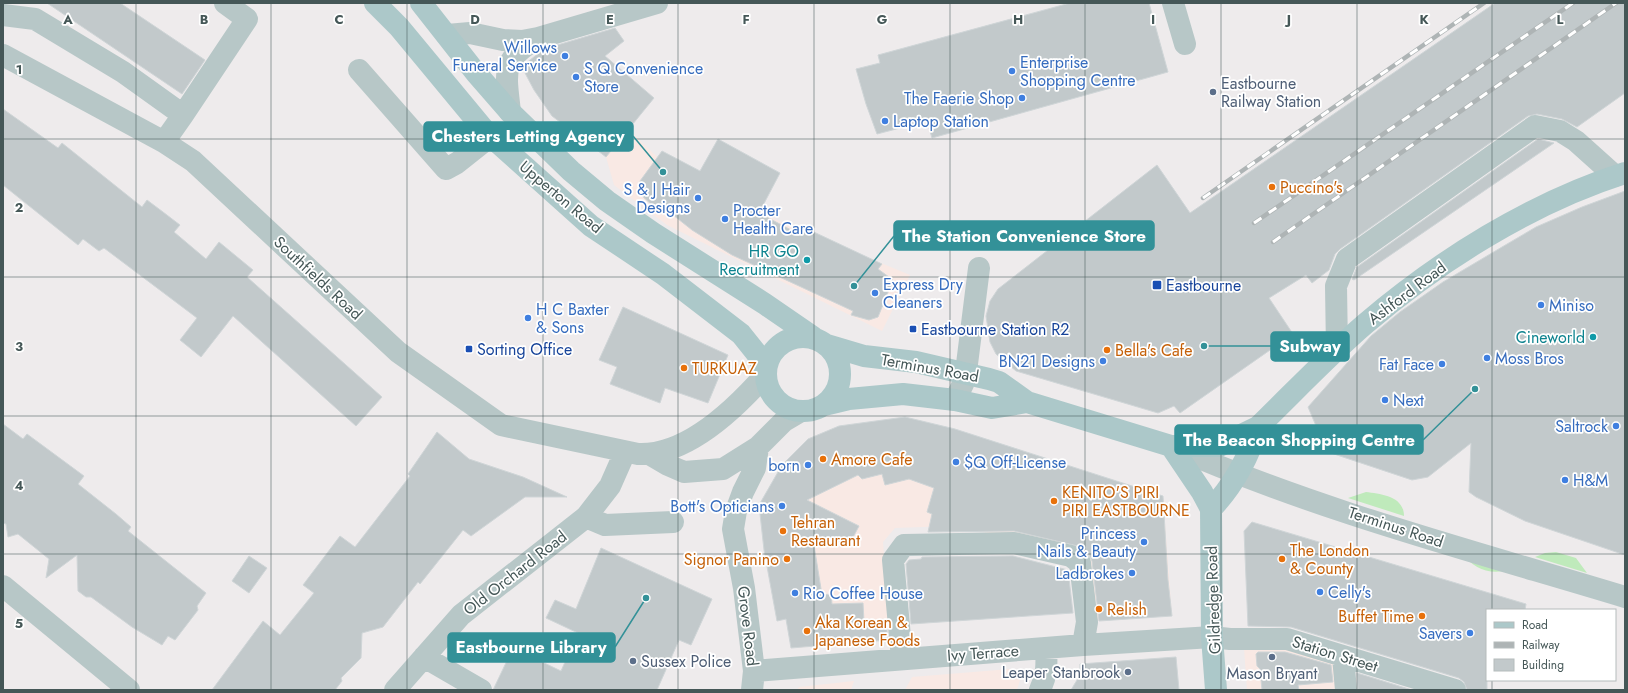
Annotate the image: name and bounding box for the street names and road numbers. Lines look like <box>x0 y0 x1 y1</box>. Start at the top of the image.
street label: Upperton Road <box>514 155 608 239</box>
street label: Southfields Road <box>269 231 367 325</box>
street label: Ashford Road <box>1363 256 1451 330</box>
street label: Terminus Road <box>879 348 981 388</box>
street label: Terminus Road <box>1345 501 1447 553</box>
street label: Old Orchard Road <box>458 525 572 621</box>
street label: Gildredge Road <box>1200 545 1226 655</box>
street label: Grove Road <box>732 585 764 667</box>
street label: Station Street <box>1289 630 1381 678</box>
street label: Ivy Terrace <box>946 639 1020 667</box>

